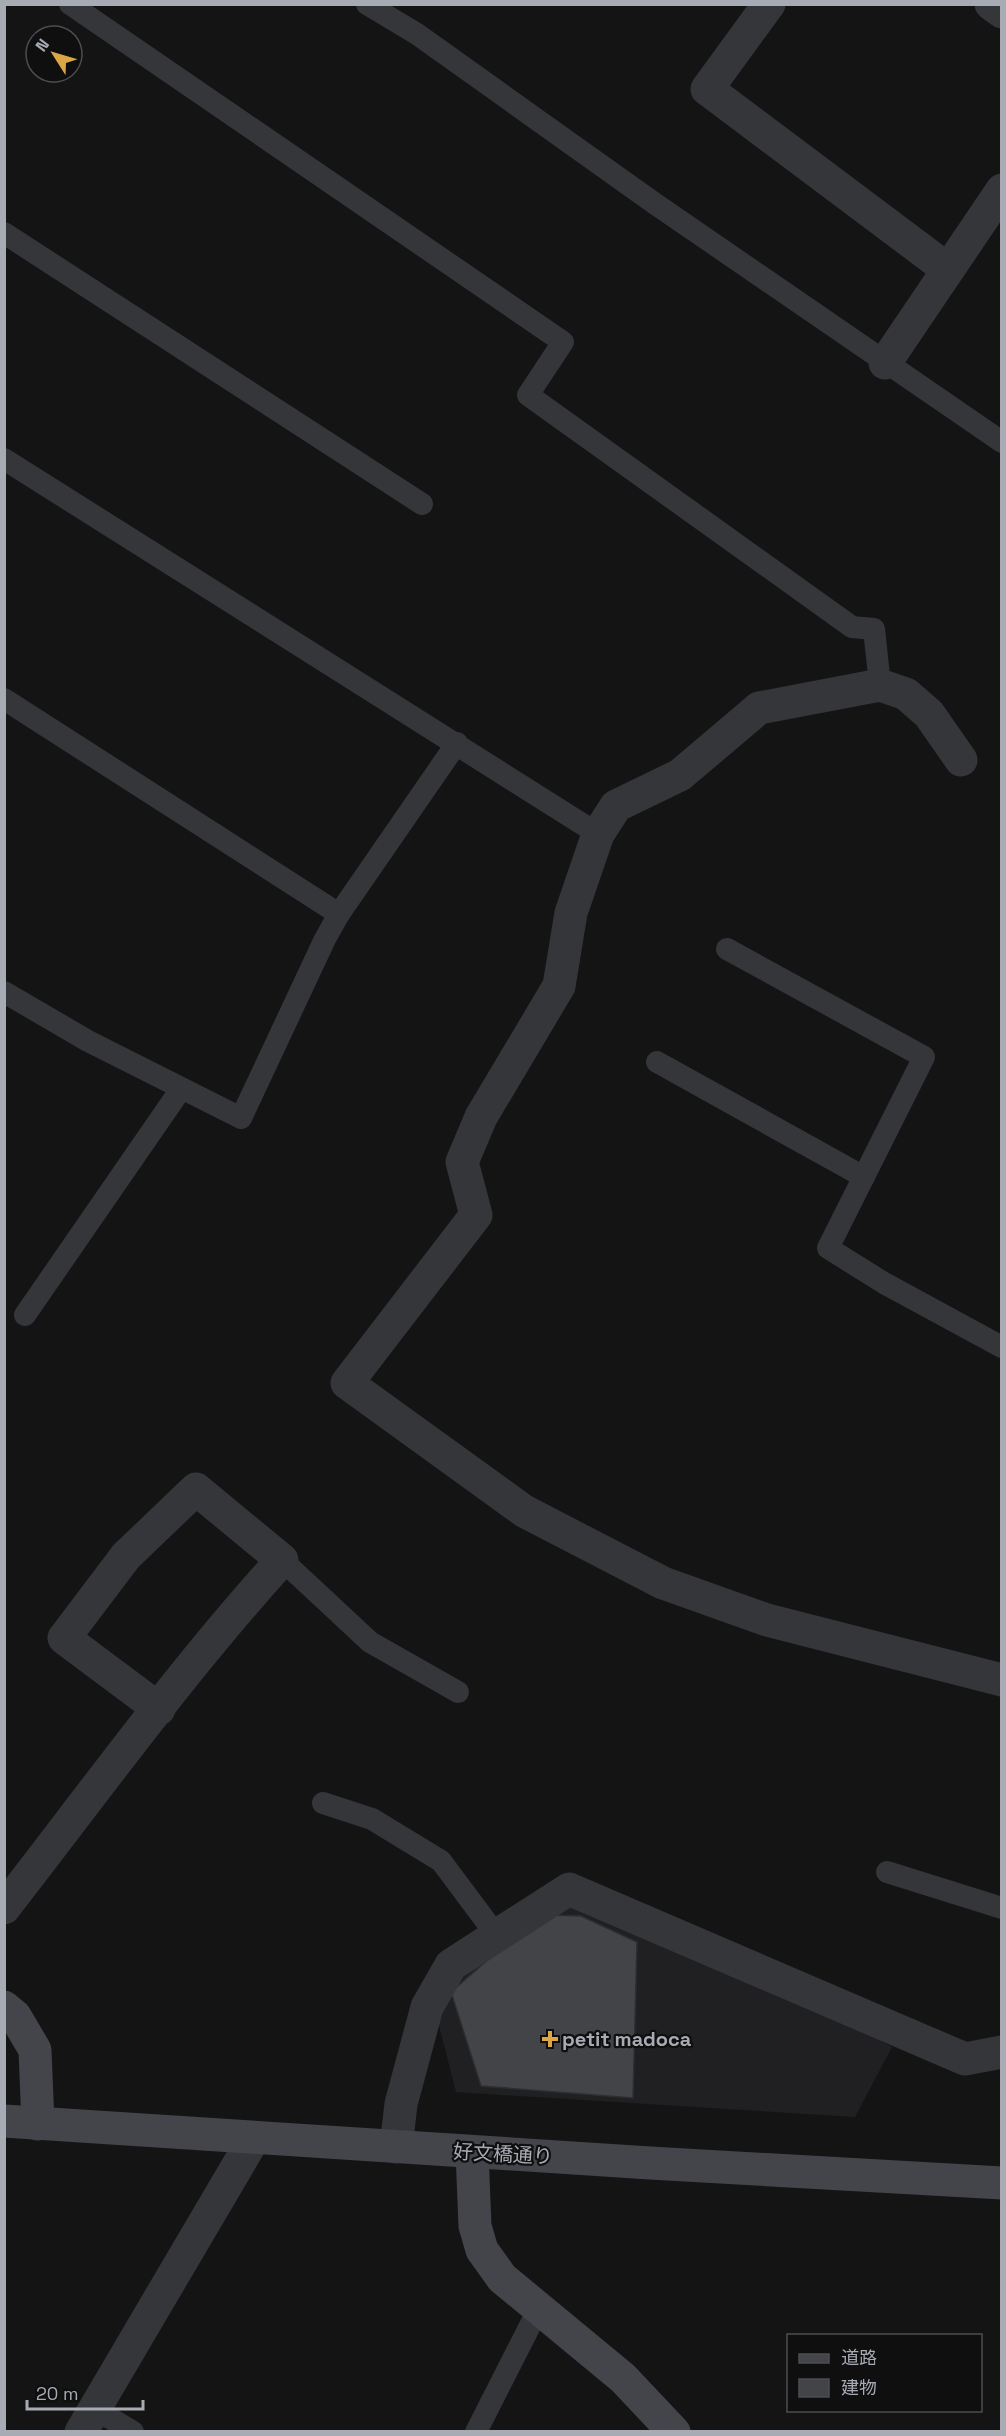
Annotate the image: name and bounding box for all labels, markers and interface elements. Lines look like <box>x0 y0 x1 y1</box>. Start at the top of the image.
north arrow <box>24 24 84 84</box>
text: N <box>31 35 54 56</box>
place label: petit madoca <box>562 2026 692 2052</box>
marker: petit madoca <box>543 2032 557 2046</box>
street label: 好文橋通り <box>452 2138 554 2170</box>
legend <box>787 2334 982 2412</box>
text: 道路 <box>841 2346 877 2369</box>
scale bar <box>27 2373 142 2411</box>
text: 建物 <box>841 2376 877 2399</box>
text: 20 m <box>36 2382 79 2405</box>

